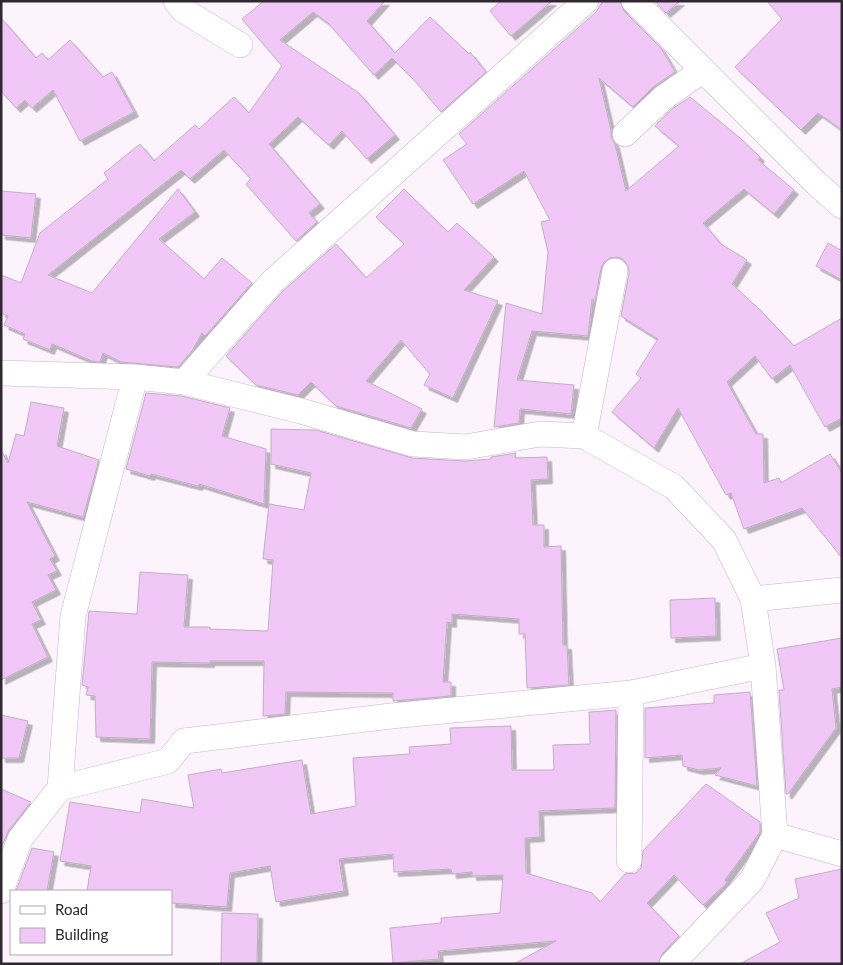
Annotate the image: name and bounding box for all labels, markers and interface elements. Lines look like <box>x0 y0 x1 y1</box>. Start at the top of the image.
legend <box>10 890 172 955</box>
text: Road <box>55 900 88 918</box>
text: Building <box>55 925 108 943</box>

